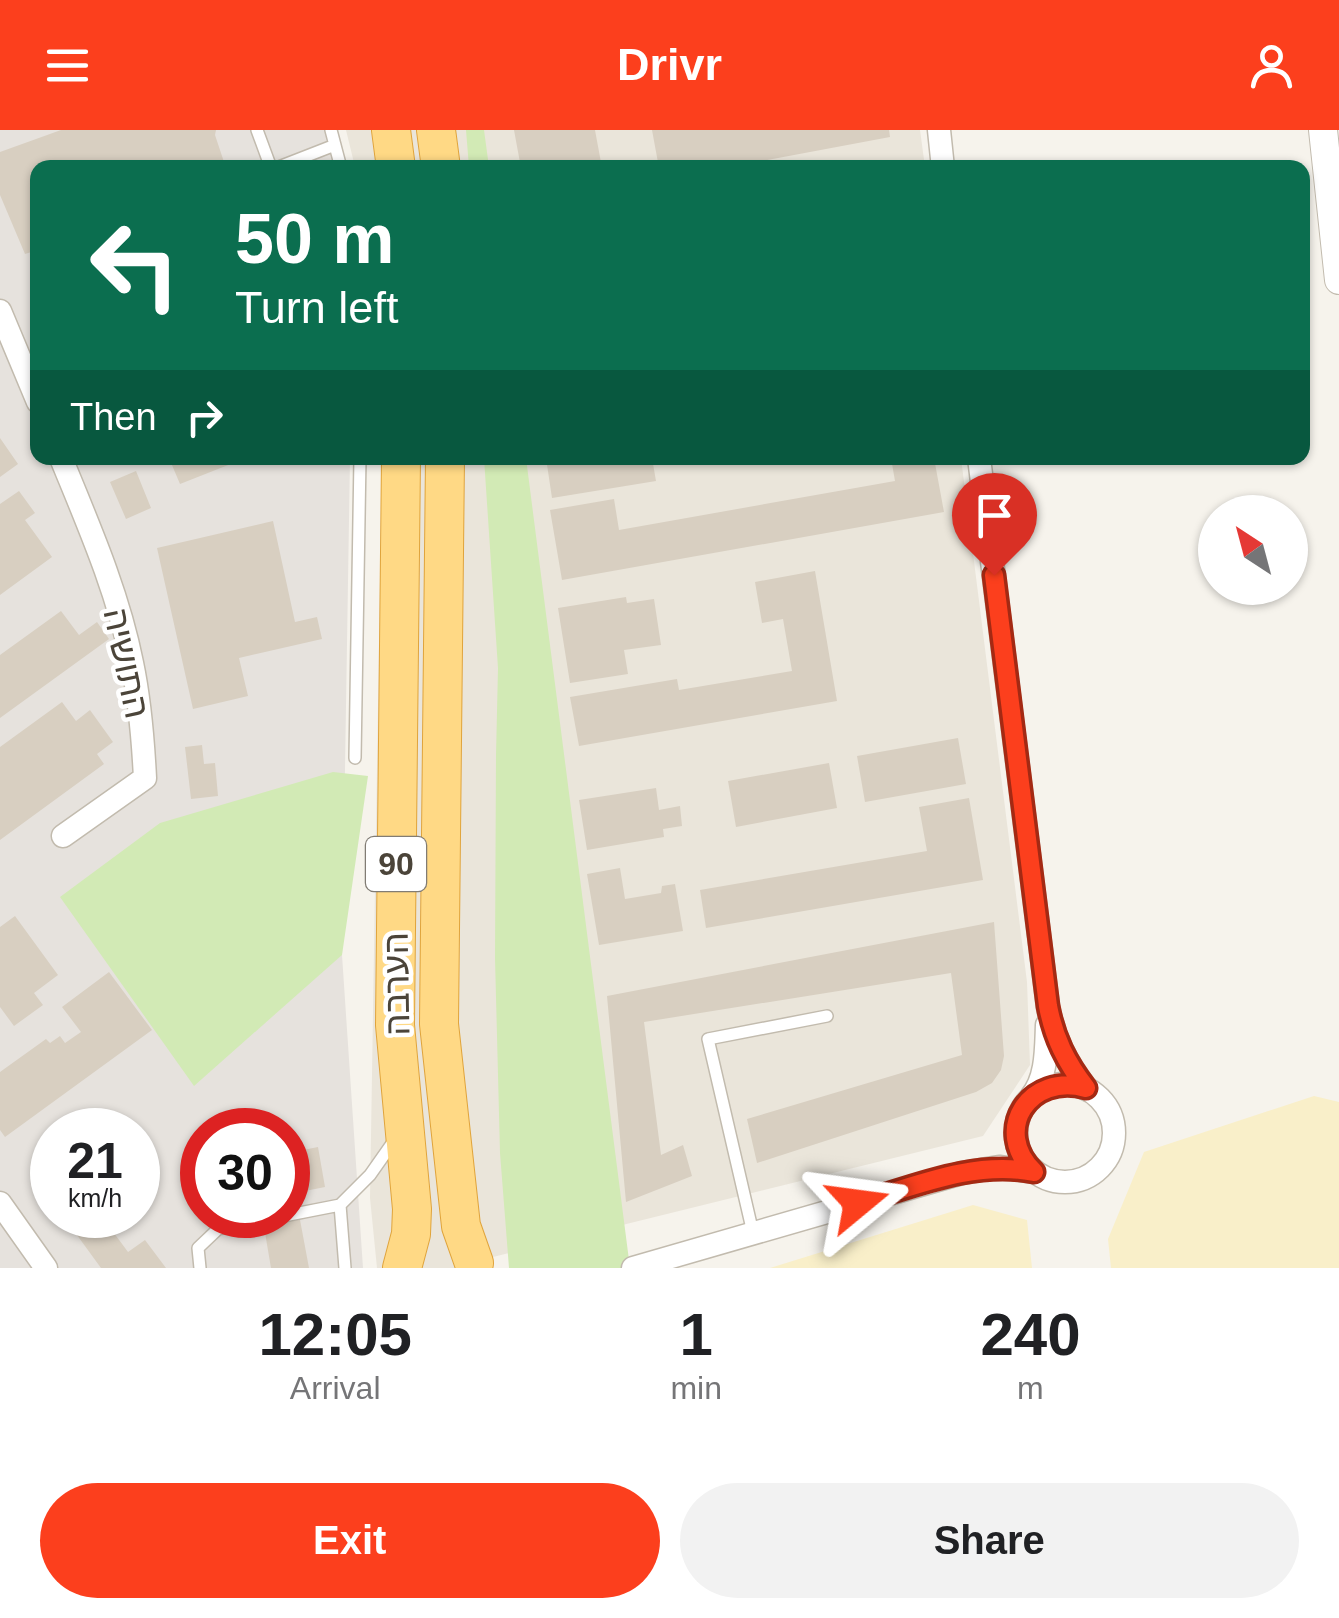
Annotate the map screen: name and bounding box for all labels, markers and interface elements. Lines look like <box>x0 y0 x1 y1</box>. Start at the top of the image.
icon: menu <box>40 38 95 93</box>
icon: person <box>1244 38 1299 93</box>
text: Drivr <box>617 39 722 90</box>
icon: left <box>70 200 200 330</box>
text: 50 m <box>235 200 395 278</box>
text: Turn left <box>235 282 398 333</box>
icon: right <box>177 390 232 445</box>
text: Then <box>70 396 157 438</box>
pin <box>952 473 1037 576</box>
icon: arrive <box>967 488 1022 543</box>
north arrow <box>1198 495 1308 605</box>
map controls <box>1198 495 1308 605</box>
street label: התושיה <box>96 604 158 722</box>
road number: 90 <box>366 837 426 891</box>
street label: הערבה <box>376 932 416 1036</box>
speed limit sign: 30 <box>180 1108 310 1238</box>
text: 21 <box>67 1133 123 1189</box>
position arrow <box>806 1151 910 1255</box>
text: km/h <box>68 1184 122 1212</box>
text: 12:05 <box>258 1301 412 1368</box>
text: 1 <box>679 1301 713 1368</box>
text: 240 <box>980 1301 1081 1368</box>
text: Arrival <box>290 1370 381 1406</box>
text: min <box>670 1370 722 1406</box>
text: m <box>1017 1370 1044 1406</box>
button: Exit <box>40 1483 660 1598</box>
button: Share <box>680 1483 1299 1598</box>

